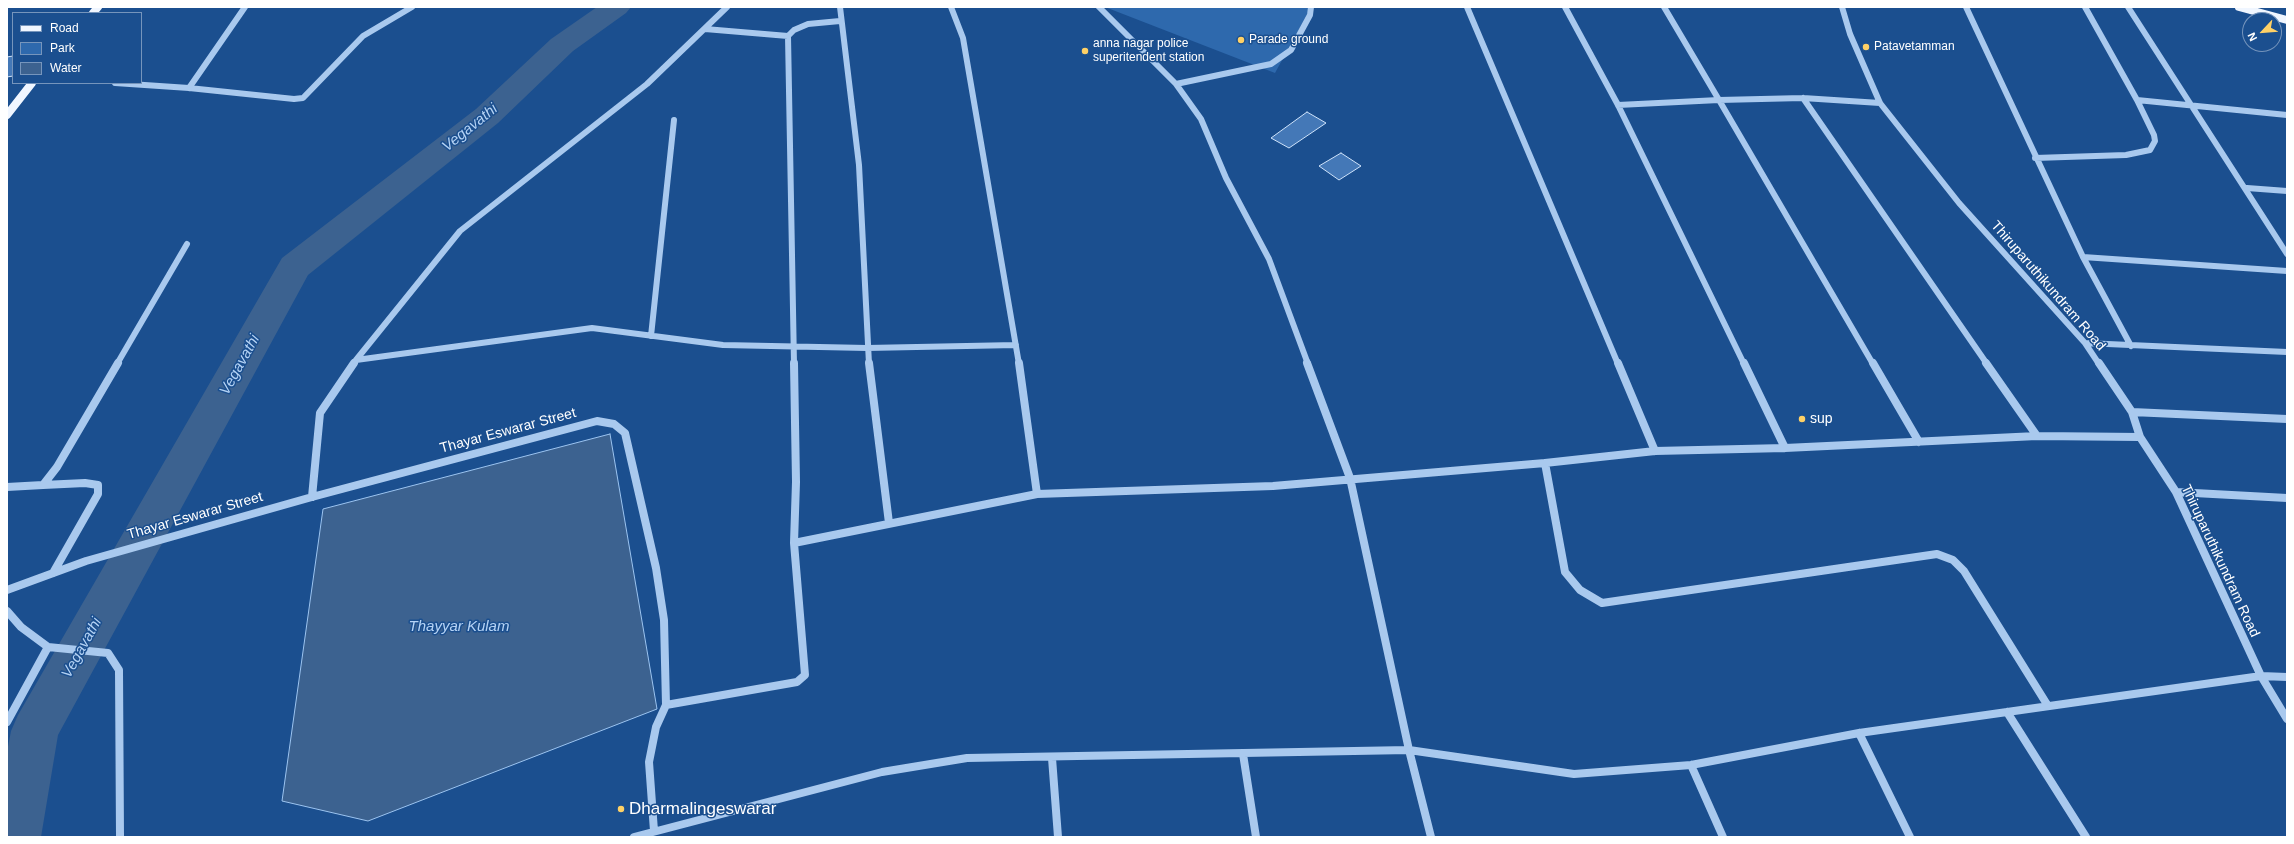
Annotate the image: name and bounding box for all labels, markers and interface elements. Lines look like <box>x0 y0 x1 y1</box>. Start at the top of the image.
legend <box>12 12 142 84</box>
north arrow <box>2242 12 2282 52</box>
text: Road <box>50 21 79 35</box>
text: N <box>2245 31 2259 43</box>
place label: Parade ground <box>1249 33 1328 47</box>
marker: Parade ground <box>1236 35 1246 45</box>
place label: anna nagar police superitendent station <box>1093 37 1204 65</box>
place label: Patavetamman <box>1874 40 1955 54</box>
text: Park <box>50 41 75 55</box>
marker: Patavetamman <box>1861 42 1871 52</box>
marker: anna nagar police superitendent station <box>1080 46 1090 56</box>
text: Water <box>50 61 82 75</box>
water label: Vegavathi <box>439 100 501 156</box>
street label: Thiruparuthikundram Road <box>1987 218 2109 354</box>
water label: Vegavathi <box>216 332 264 398</box>
street label: Thayar Eswarar Street <box>438 405 578 457</box>
place label: sup <box>1810 411 1833 427</box>
marker: sup <box>1797 414 1807 424</box>
street label: Thiruparuthikundram Road <box>2177 482 2263 640</box>
street label: Thayar Eswarar Street <box>125 489 265 543</box>
water label: Vegavathi <box>58 615 106 681</box>
water label: Thayyar Kulam <box>409 618 509 636</box>
place label: Dharmalingeswarar <box>629 799 776 819</box>
marker: Dharmalingeswarar <box>616 804 626 814</box>

